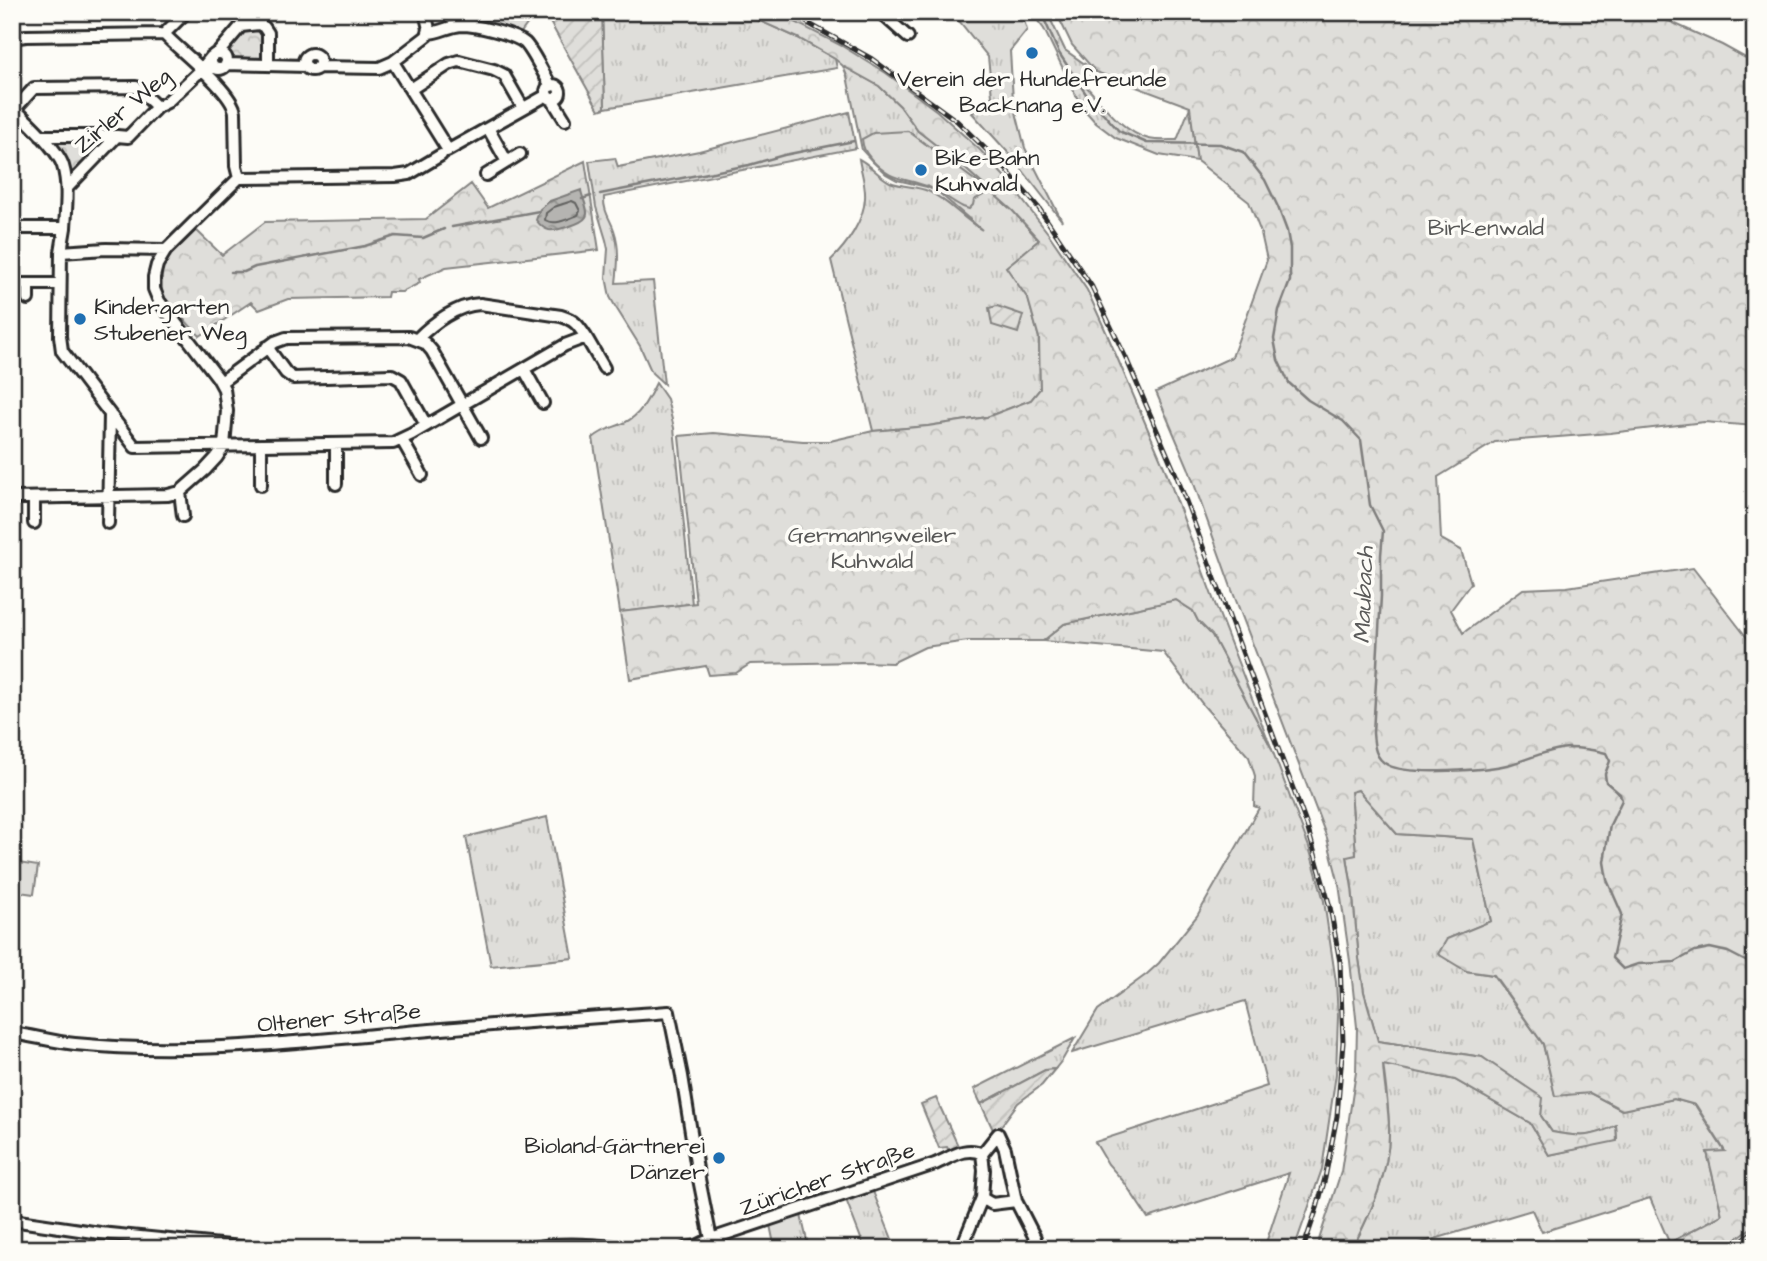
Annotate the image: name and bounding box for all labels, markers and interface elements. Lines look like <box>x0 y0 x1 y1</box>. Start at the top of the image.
marker: Verein der Hundefreunde Backnang e.V. <box>1024 45 1040 61</box>
street label: Zirler Weg <box>67 60 179 162</box>
place label: Verein der Hundefreunde Backnang e.V. <box>897 63 1167 122</box>
place label: Bike-Bahn Kuhwald <box>935 142 1040 200</box>
marker: Bike-Bahn Kuhwald <box>913 162 929 178</box>
park label: Birkenwald <box>1428 212 1544 244</box>
place label: Kindergarten Stubener Weg <box>94 291 247 350</box>
marker: Kindergarten Stubener Weg <box>72 311 88 327</box>
park label: Germannsweiler Kuhwald <box>788 519 957 577</box>
water label: Maubach <box>1345 545 1383 644</box>
street label: Oltener Straße <box>256 995 422 1041</box>
place label: Bioland-Gärtnerei Dänzer <box>524 1130 706 1188</box>
street label: Züricher Straße <box>735 1134 919 1224</box>
marker: Bioland-Gärtnerei Dänzer <box>711 1150 727 1166</box>

